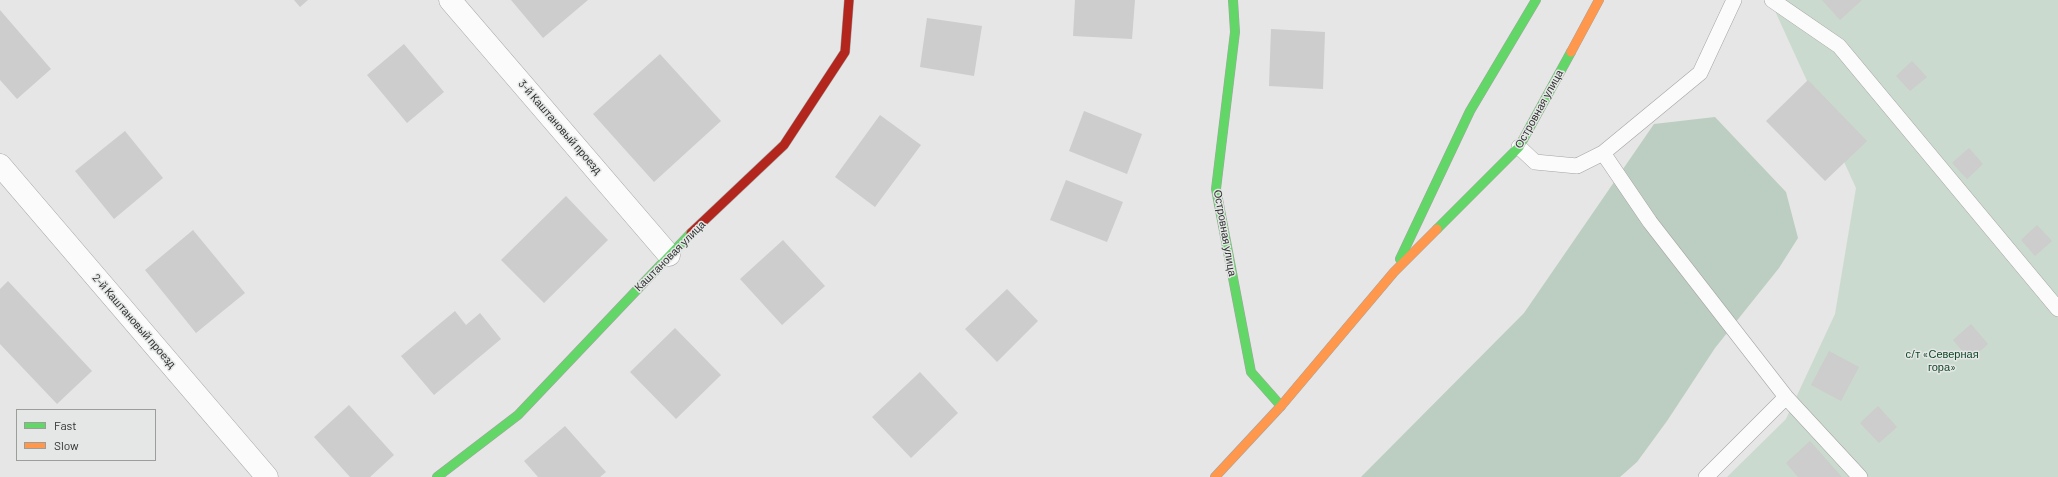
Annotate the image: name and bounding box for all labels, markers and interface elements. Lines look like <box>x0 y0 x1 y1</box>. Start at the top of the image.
street label: Островная улица <box>1512 67 1566 151</box>
street label: 3-й Каштановый проезд <box>516 77 604 177</box>
street label: Островная улица <box>1211 189 1239 277</box>
street label: Каштановая улица <box>632 218 708 294</box>
street label: 2-й Каштановый проезд <box>89 271 179 371</box>
park label: с/т «Северная гора» <box>1905 347 1979 373</box>
legend <box>16 409 156 461</box>
text: Fast <box>54 418 77 432</box>
text: Slow <box>54 438 79 452</box>

